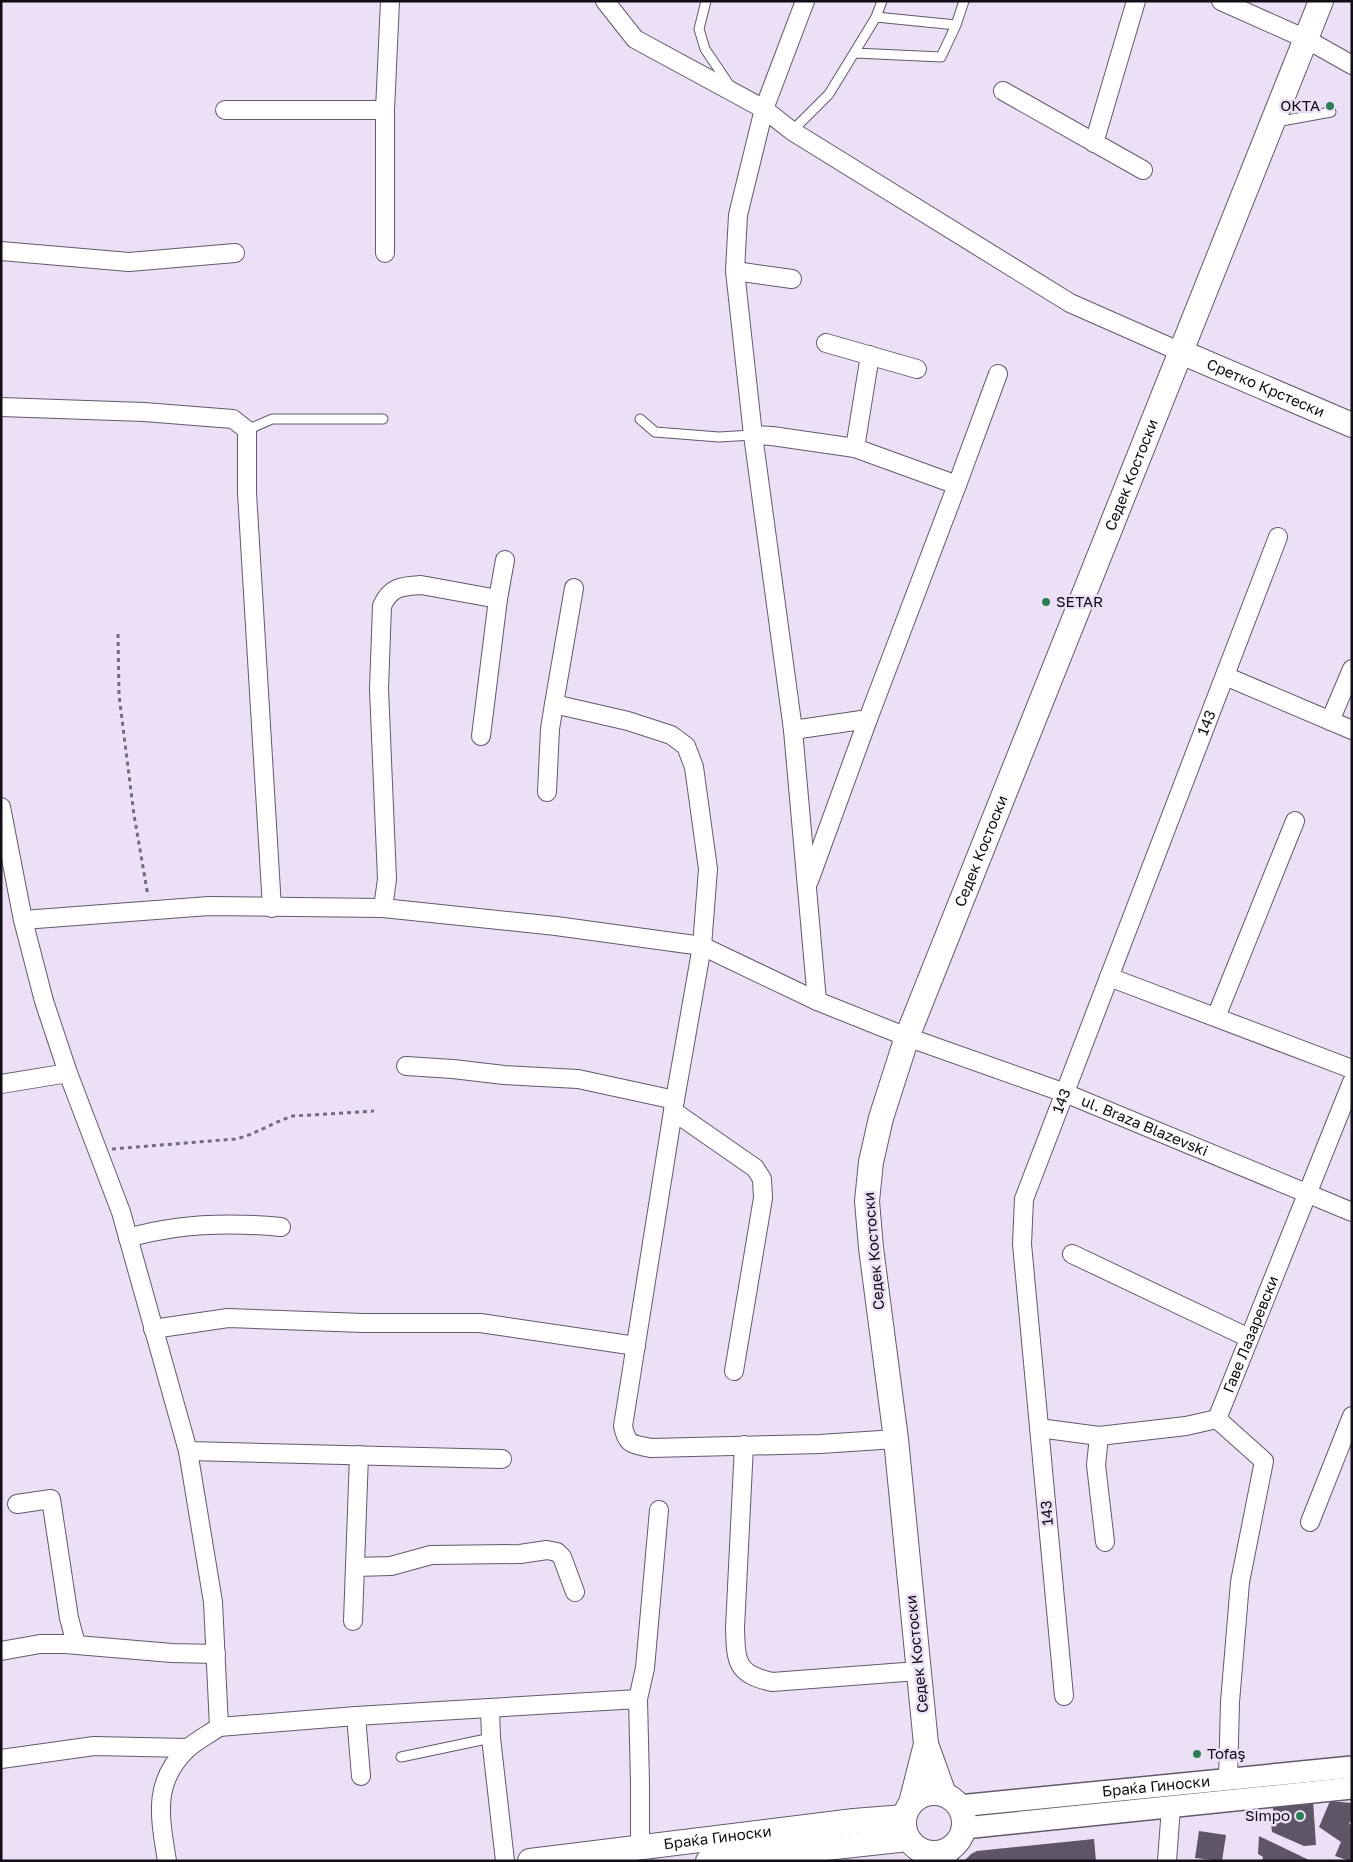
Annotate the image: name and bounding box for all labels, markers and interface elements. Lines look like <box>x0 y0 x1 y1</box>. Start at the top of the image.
place label: ОКТА <box>1280 96 1320 114</box>
marker: ОКТА <box>1324 100 1336 112</box>
street label: Сретко Крстески <box>1204 354 1328 420</box>
street label: Седек Костоски <box>1100 416 1161 533</box>
place label: SETAR <box>1056 592 1103 610</box>
marker: SETAR <box>1040 596 1052 608</box>
street label: 143 <box>1193 707 1219 737</box>
street label: Седек Костоски <box>950 792 1011 909</box>
street label: 143 <box>1048 1086 1074 1116</box>
street label: ul. Braza Blazevski <box>1079 1091 1211 1159</box>
street label: Седек Костоски <box>859 1191 887 1311</box>
street label: Гаве Лазаревски <box>1218 1273 1281 1395</box>
street label: 143 <box>1036 1500 1056 1526</box>
street label: Седек Костоски <box>901 1594 931 1714</box>
place label: Tofaş <box>1207 1744 1245 1762</box>
marker: Tofaş <box>1191 1748 1203 1760</box>
street label: Браќа Гиноски <box>1101 1771 1211 1800</box>
place label: Simpo <box>1245 1806 1290 1824</box>
marker: Simpo <box>1294 1810 1306 1822</box>
street label: Браќа Гиноски <box>663 1821 772 1852</box>

